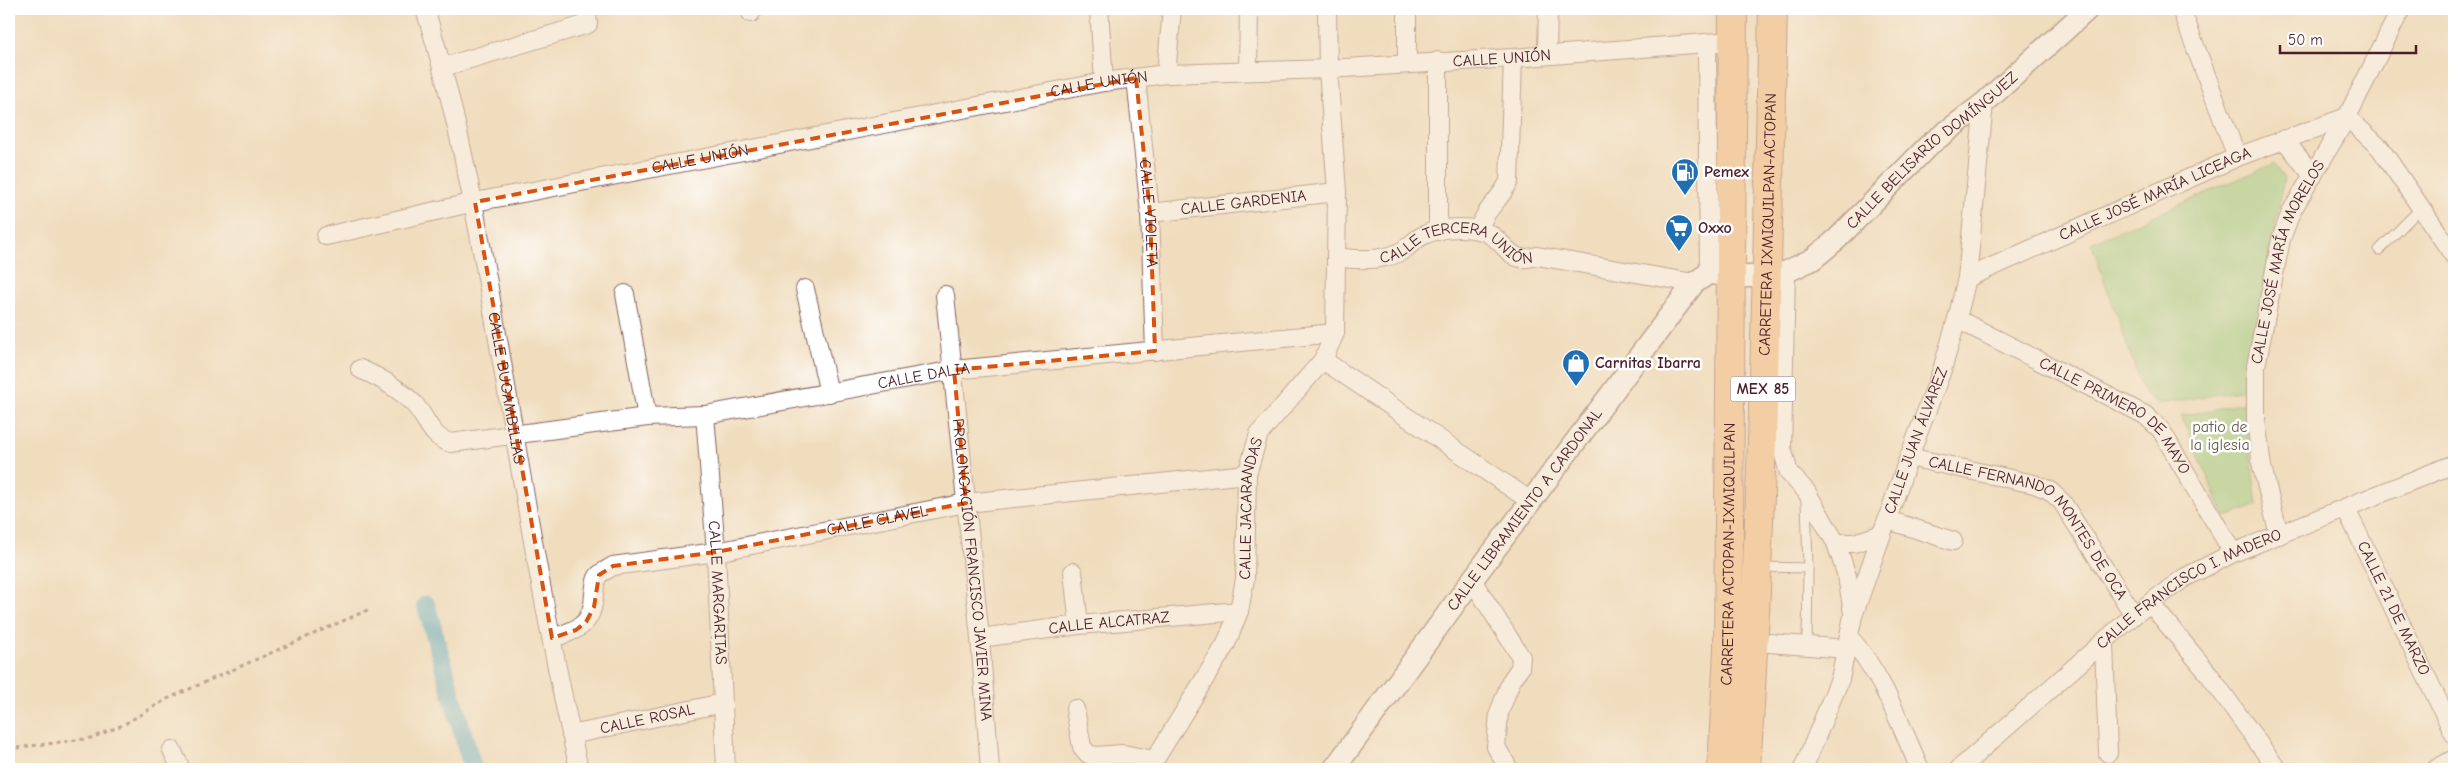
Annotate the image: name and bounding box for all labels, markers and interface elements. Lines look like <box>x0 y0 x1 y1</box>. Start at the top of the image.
scale bar <box>2280 22 2417 54</box>
text: 50 m <box>2288 31 2323 49</box>
street label: CALLE UNIÓN <box>1452 46 1552 71</box>
street label: CALLE UNIÓN <box>1049 67 1149 101</box>
street label: CALLE BELISARIO DOMÍNGUEZ <box>1843 68 2021 233</box>
street label: CARRETERA IXMIQUILPAN-ACTOPAN <box>1756 93 1780 356</box>
street label: CALLE UNIÓN <box>650 141 750 177</box>
street label: CALLE JOSÉ MARÍA LICEAGA <box>2056 144 2253 245</box>
fuel station icon: Pemex <box>1670 157 1700 196</box>
street label: CALLE JOSÉ MARÍA MORELOS <box>2248 157 2329 365</box>
street label: CALLE VIOLETA <box>1135 158 1161 268</box>
place label: Pemex <box>1704 163 1749 181</box>
street label: CALLE GARDENIA <box>1180 187 1307 219</box>
supermarket icon: Oxxo <box>1664 213 1694 252</box>
text: CALLE TERCERA UNIÓN <box>1378 219 1534 268</box>
place label: Oxxo <box>1698 219 1732 237</box>
street label: CALLE TERCERA UNIÓN <box>1371 246 1541 268</box>
street label: CALLE BUGAMBILIAS <box>484 311 528 466</box>
shop icon: Carnitas Ibarra <box>1561 348 1591 387</box>
street label: CALLE PRIMERO DE MAYO <box>2036 353 2194 477</box>
place label: Carnitas Ibarra <box>1595 354 1701 372</box>
street label: CALLE DALIA <box>876 360 971 393</box>
street label: CALLE JUAN ÁLVAREZ <box>1881 365 1951 516</box>
road number: MEX 85 <box>1730 376 1796 402</box>
street label: CALLE LIBRAMIENTO A CARDONAL <box>1444 405 1606 614</box>
street label: PROLONGACIÓN FRANCISCO JAVIER MINA <box>949 418 995 721</box>
park label: patio de la iglesia <box>2190 418 2250 454</box>
street label: CARRETERA ACTOPAN-IXMIQUILPAN <box>1717 423 1739 686</box>
street label: CALLE JACARANDAS <box>1236 435 1267 580</box>
street label: CALLE FERNANDO MONTES DE OCA <box>1927 452 2131 603</box>
street label: CALLE CLAVEL <box>825 502 930 539</box>
street label: CALLE MARGARITAS <box>705 520 730 665</box>
street label: CALLE FRANCISCO I. MADERO <box>2093 525 2284 653</box>
street label: CALLE 21 DE MARZO <box>2354 538 2433 678</box>
street label: CALLE ALCATRAZ <box>1048 608 1170 638</box>
street label: CALLE ROSAL <box>598 700 696 738</box>

